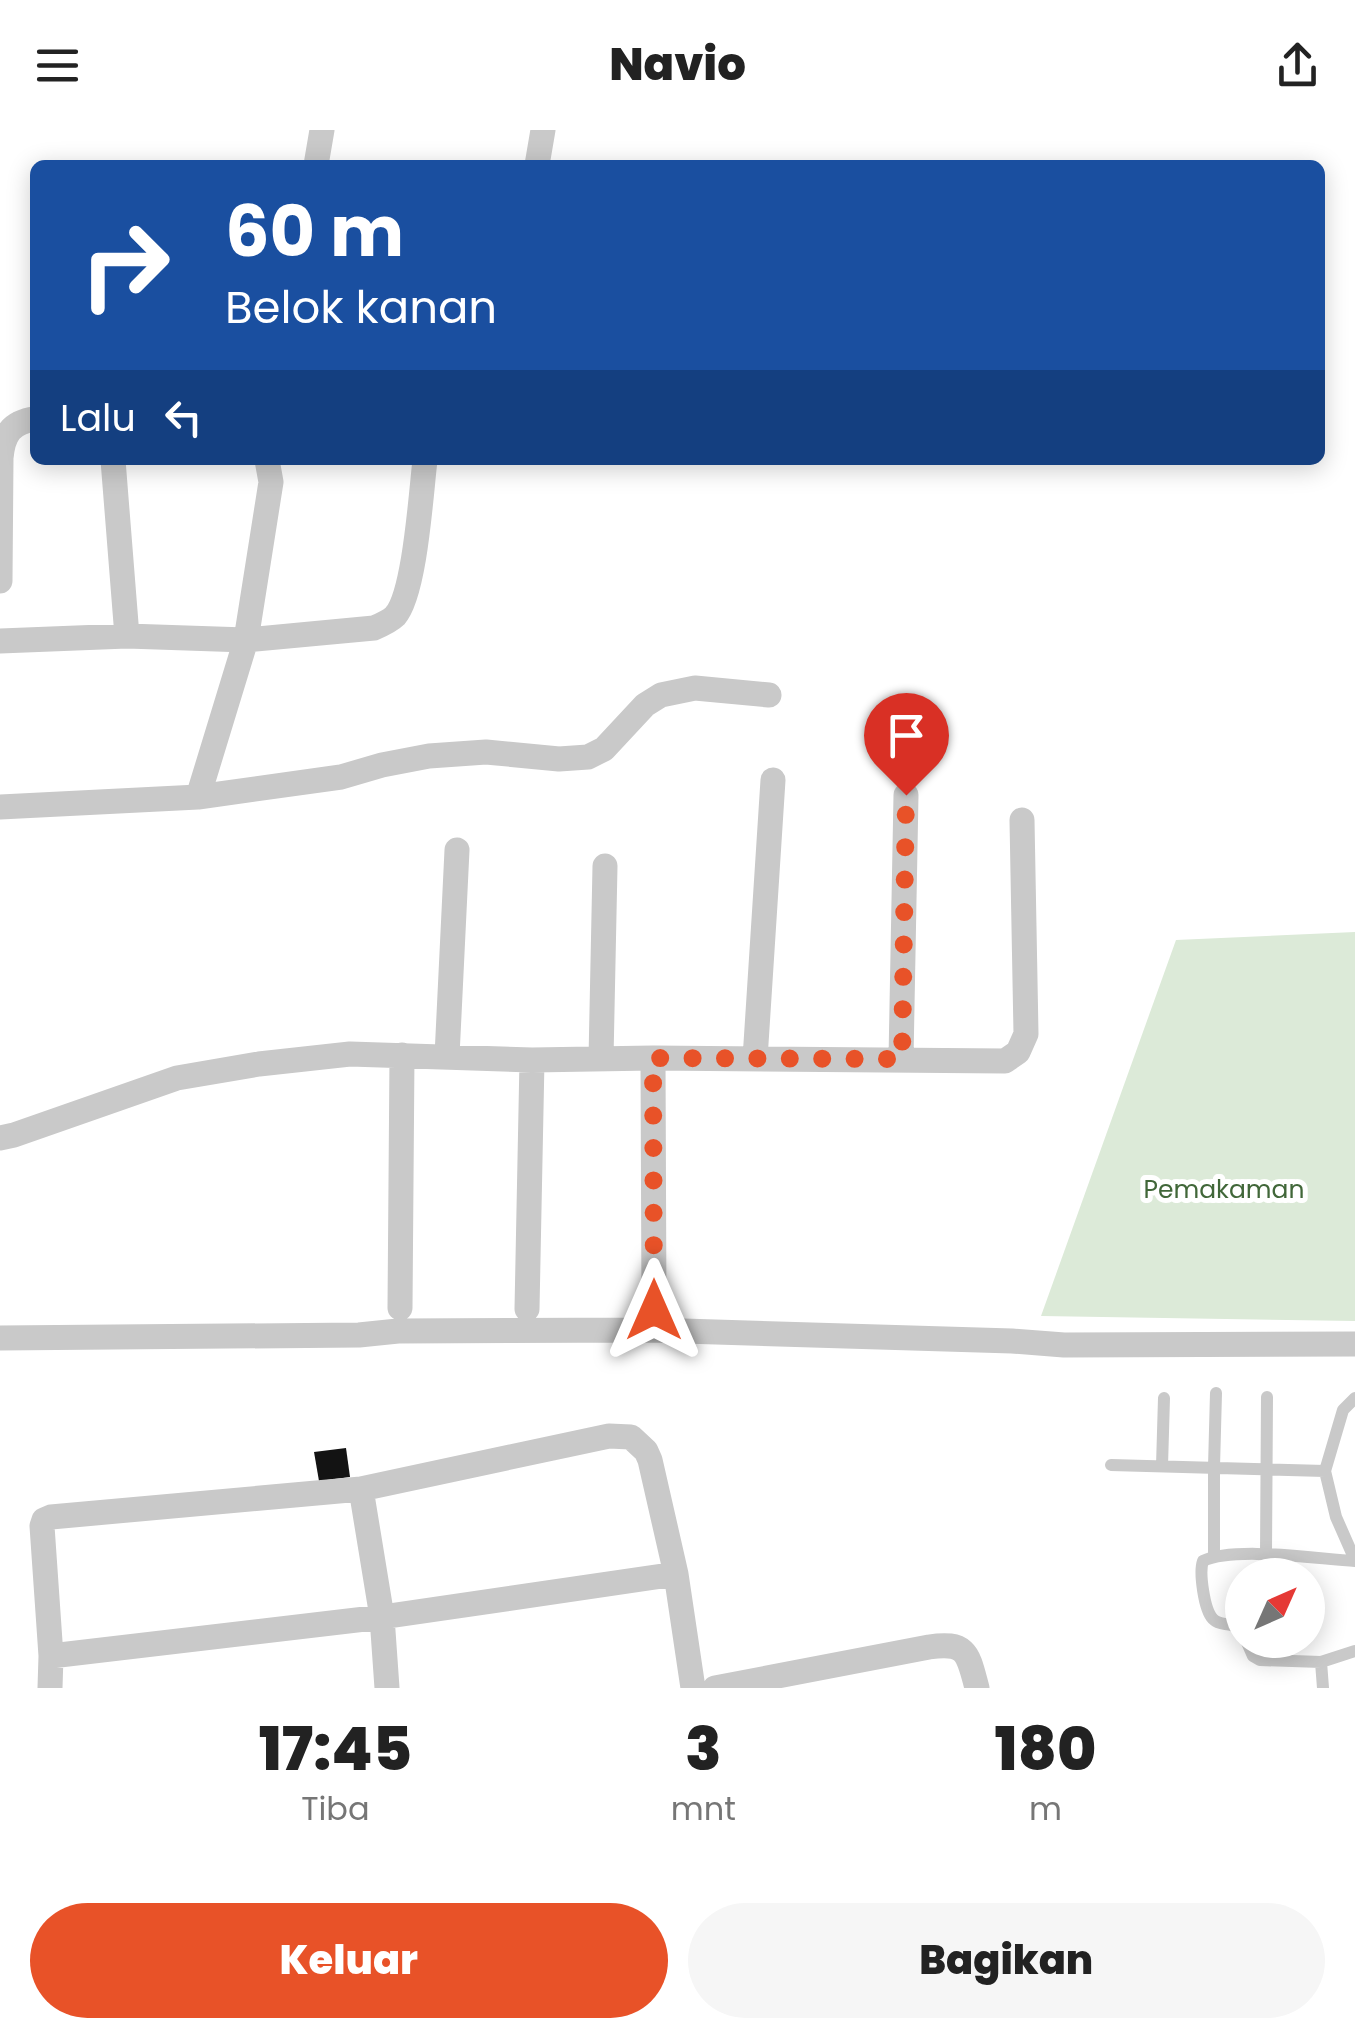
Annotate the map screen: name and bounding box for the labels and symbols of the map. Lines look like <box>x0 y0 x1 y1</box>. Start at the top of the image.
pin <box>864 693 949 796</box>
park label: Pemakaman <box>1143 1172 1305 1207</box>
position arrow <box>602 1258 706 1362</box>
north arrow <box>1225 1558 1325 1658</box>

